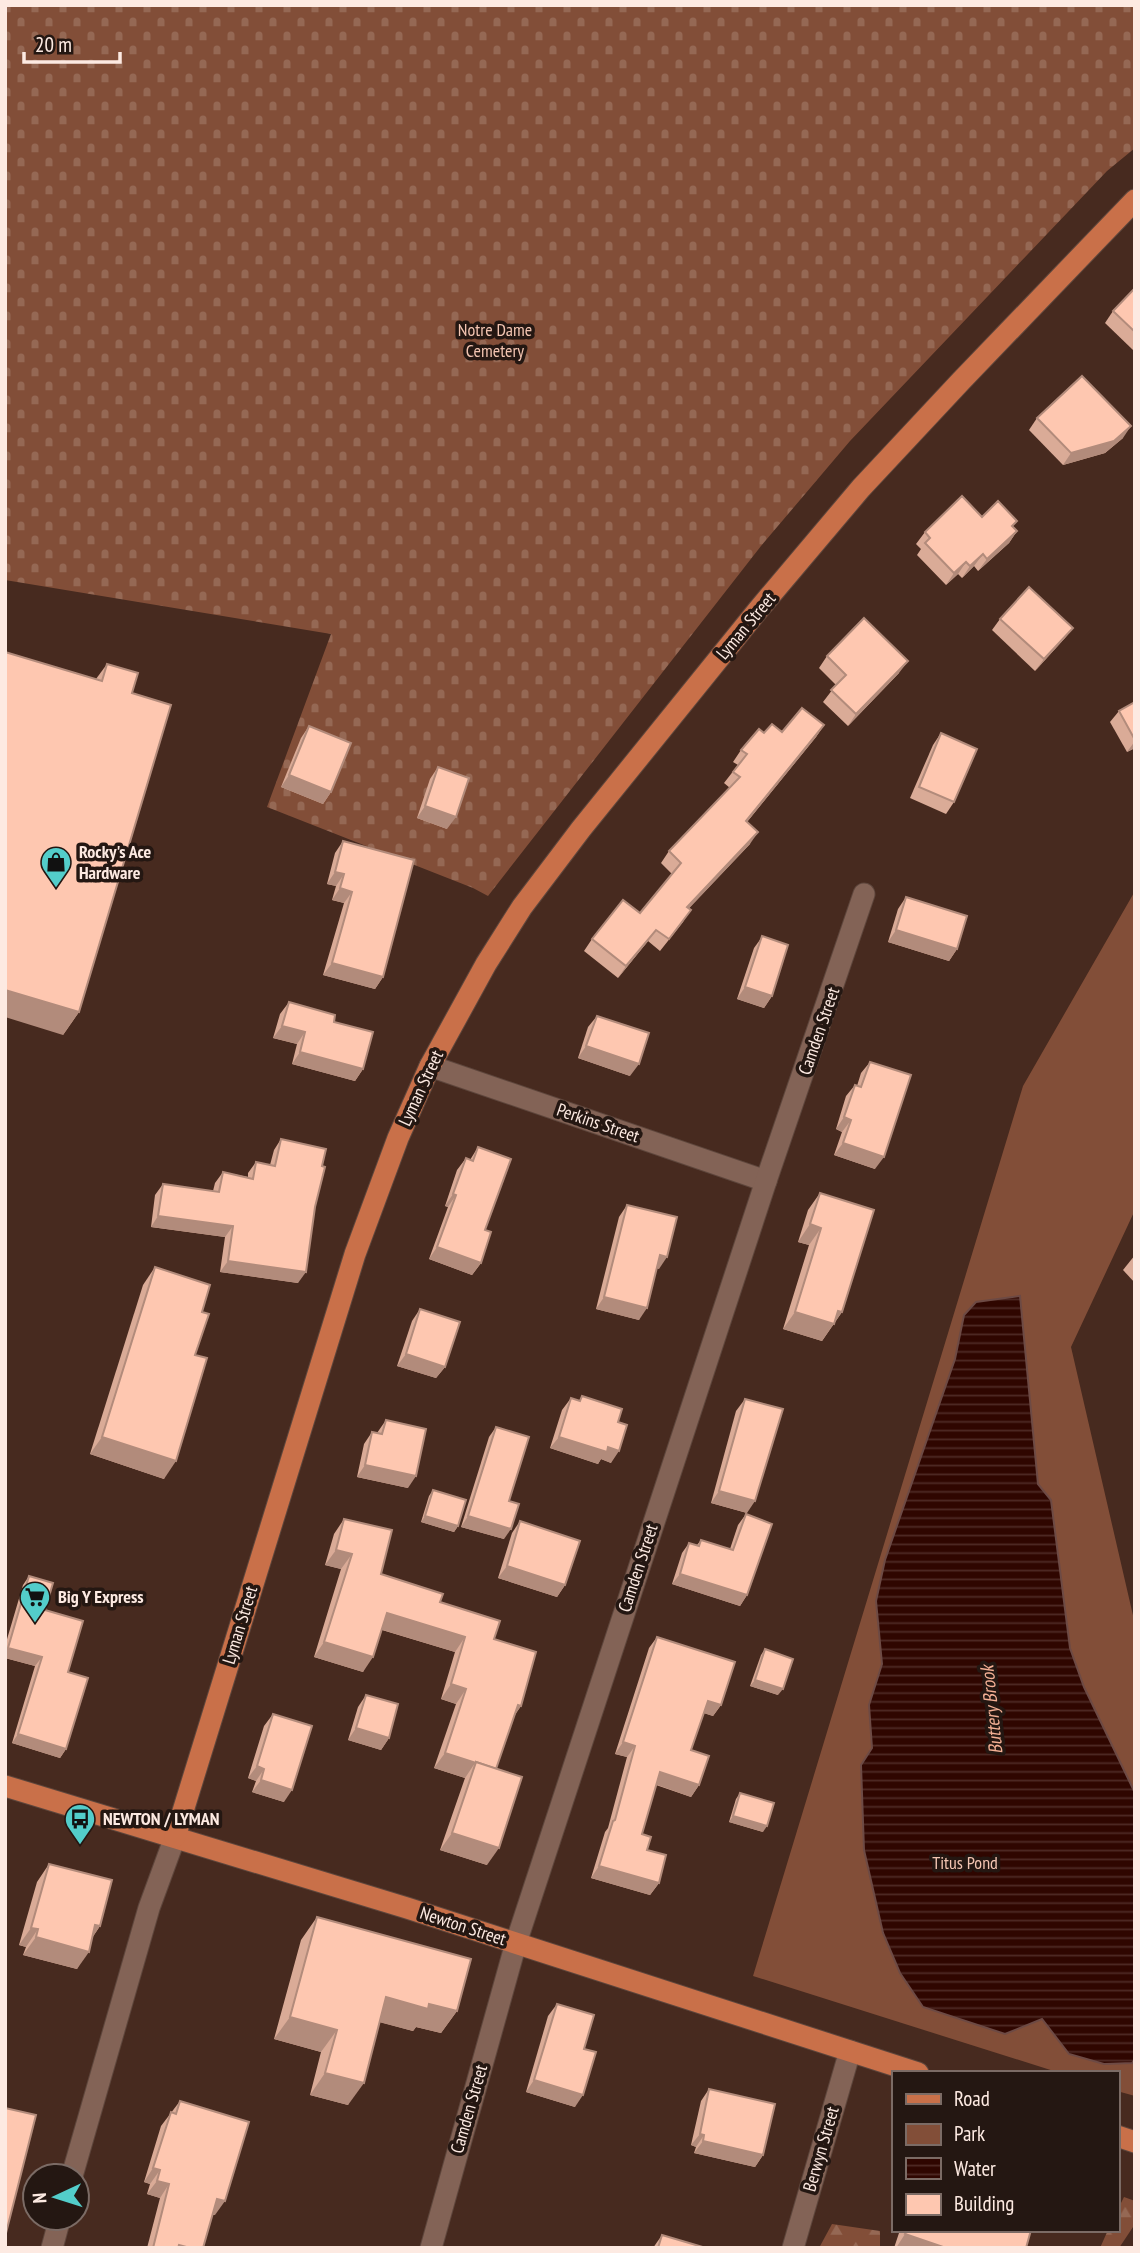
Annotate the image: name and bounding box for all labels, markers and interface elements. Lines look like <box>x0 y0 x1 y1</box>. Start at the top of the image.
scale bar <box>24 21 121 65</box>
text: 20 m <box>35 31 72 58</box>
park label: Notre Dame Cemetery <box>458 318 532 362</box>
street label: Lyman Street <box>711 587 780 664</box>
place label: Rocky's Ace Hardware <box>79 840 152 884</box>
shop icon: Rocky's Ace Hardware <box>39 845 73 889</box>
street label: Camden Street <box>793 984 844 1078</box>
street label: Lyman Street <box>393 1046 448 1129</box>
street label: Perkins Street <box>554 1098 643 1147</box>
street label: Camden Street <box>613 1521 663 1615</box>
supermarket icon: Big Y Express <box>18 1580 52 1624</box>
street label: Lyman Street <box>217 1583 262 1667</box>
place label: Big Y Express <box>58 1585 144 1608</box>
water label: Buttery Brook <box>974 1662 1008 1756</box>
bus stop icon: NEWTON / LYMAN <box>63 1802 97 1846</box>
place label: NEWTON / LYMAN <box>103 1807 219 1830</box>
park label: Titus Pond <box>932 1851 998 1874</box>
street label: Newton Street <box>417 1901 509 1950</box>
street label: Camden Street <box>445 2062 492 2156</box>
legend <box>892 2071 1119 2232</box>
text: Road <box>954 2085 990 2112</box>
street label: Berwyn Street <box>797 2104 844 2194</box>
text: Park <box>954 2120 985 2147</box>
text: Water <box>954 2155 996 2182</box>
north arrow <box>21 2162 91 2232</box>
text: Building <box>954 2190 1014 2217</box>
text: N <box>27 2192 51 2204</box>

